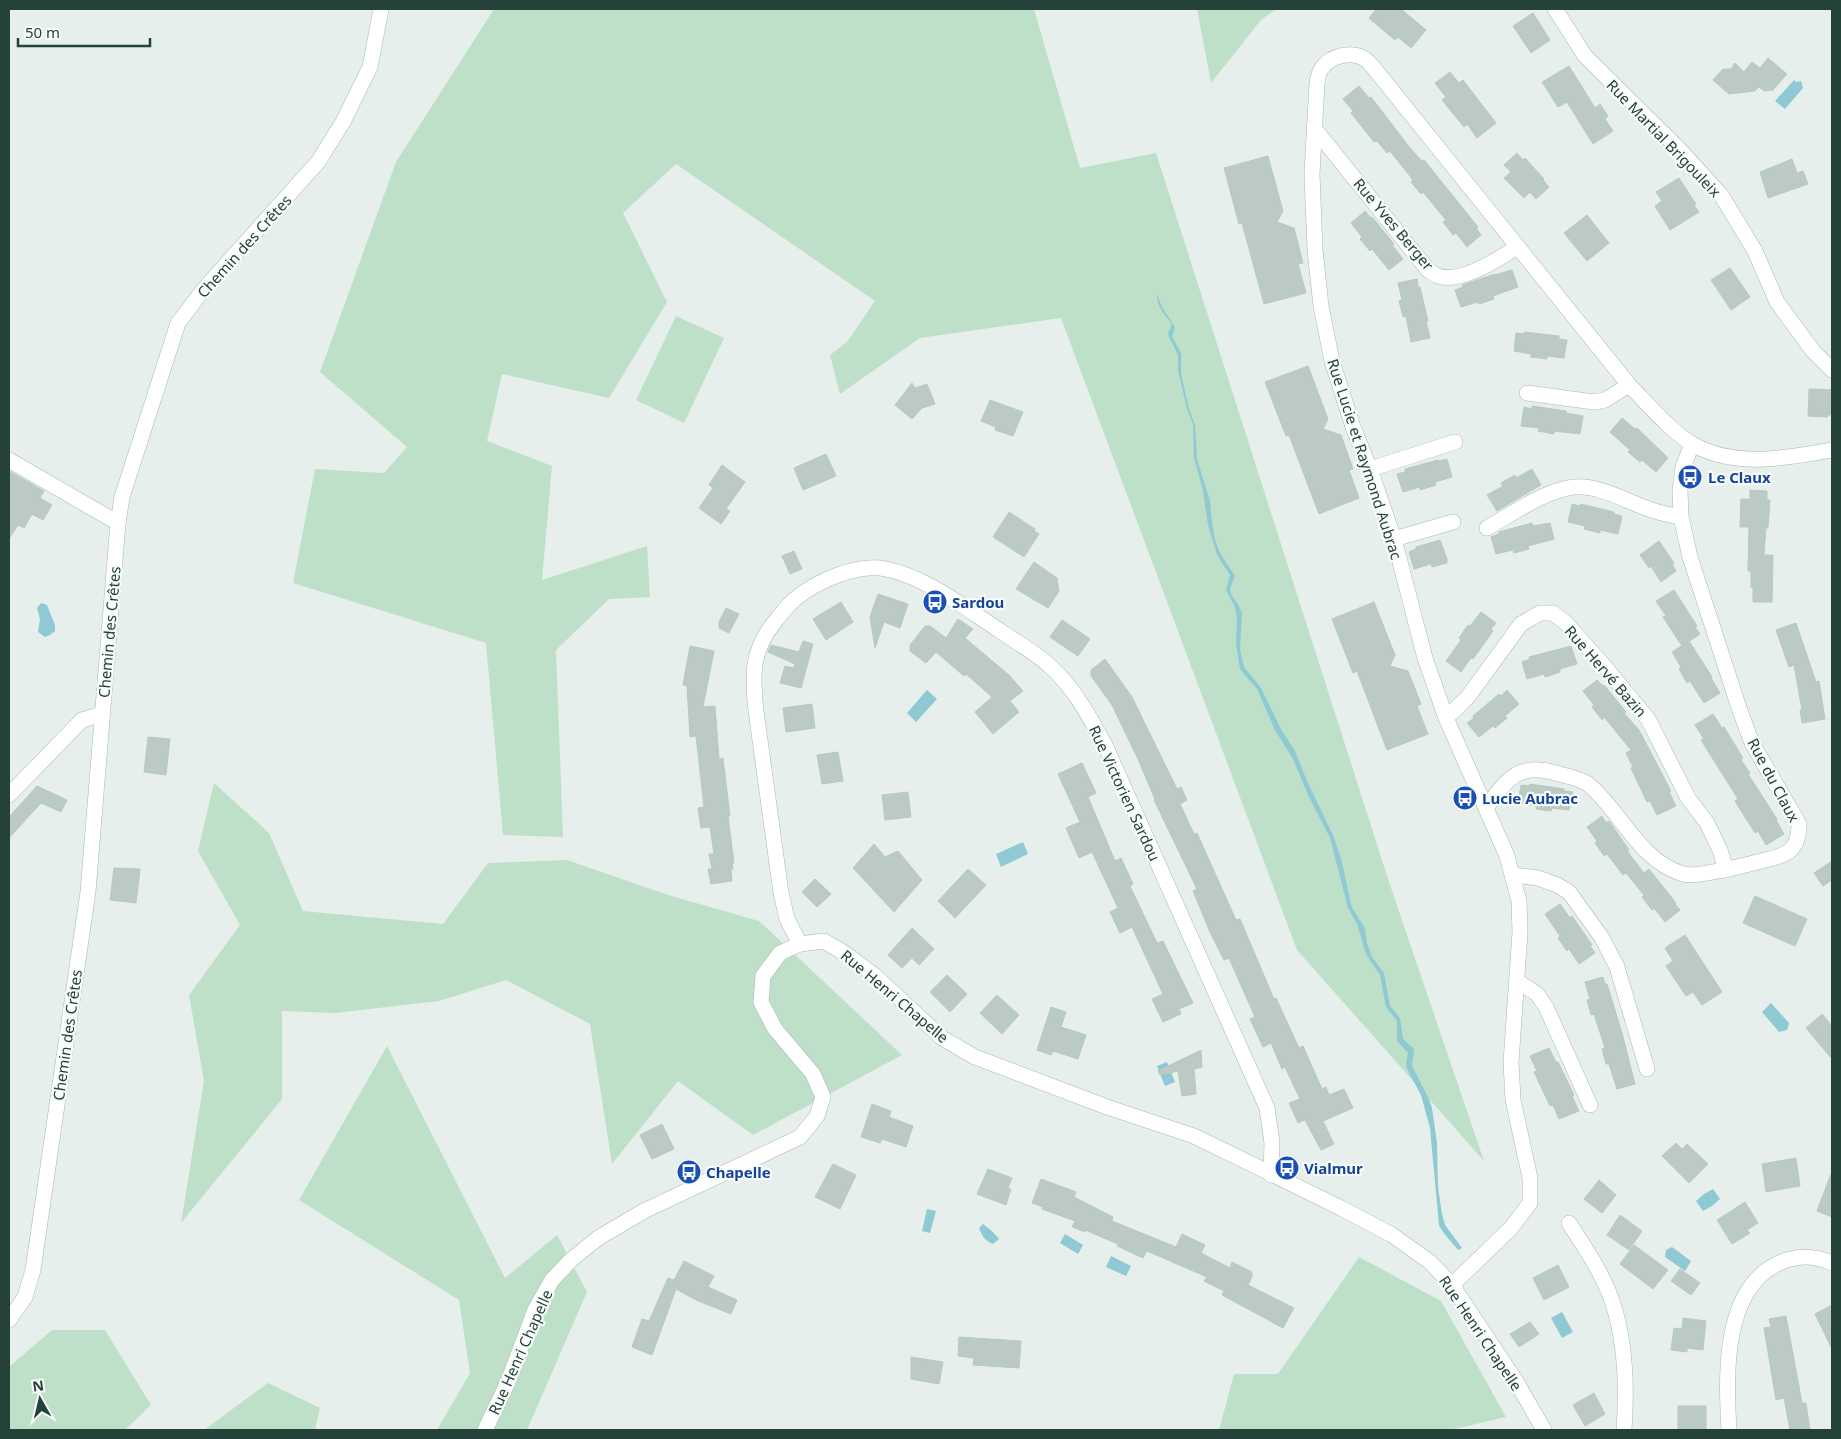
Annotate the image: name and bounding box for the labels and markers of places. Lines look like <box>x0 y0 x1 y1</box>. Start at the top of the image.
bus stop icon: Le Claux <box>1677 464 1703 490</box>
place label: Le Claux <box>1708 467 1771 487</box>
bus stop icon: Sardou <box>922 589 948 615</box>
place label: Sardou <box>952 592 1004 612</box>
bus stop icon: Lucie Aubrac <box>1452 785 1478 811</box>
place label: Lucie Aubrac <box>1482 788 1578 808</box>
bus stop icon: Vialmur <box>1274 1155 1300 1181</box>
place label: Vialmur <box>1304 1158 1363 1178</box>
bus stop icon: Chapelle <box>676 1159 702 1185</box>
place label: Chapelle <box>706 1162 771 1182</box>

